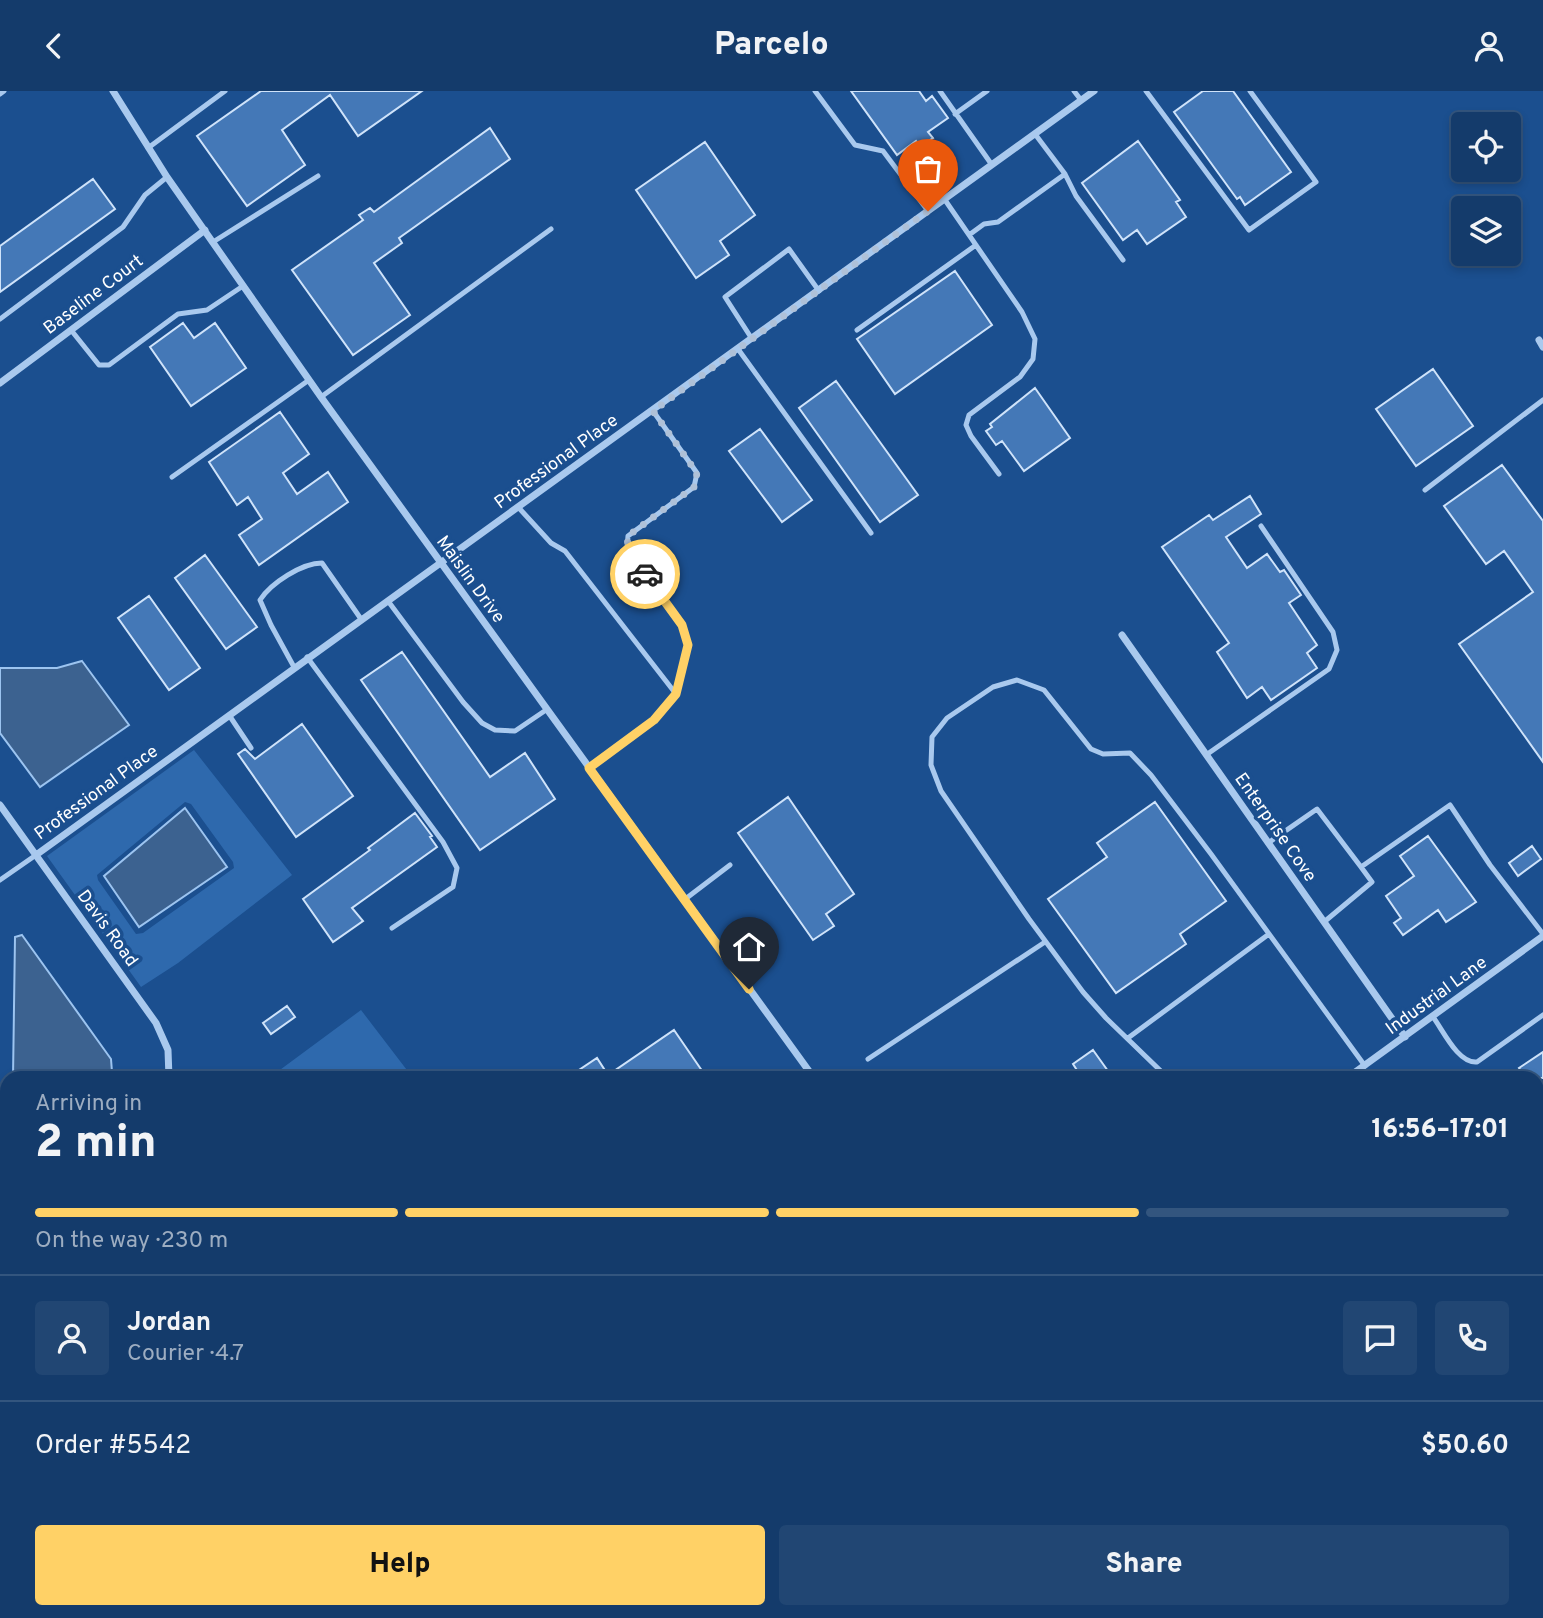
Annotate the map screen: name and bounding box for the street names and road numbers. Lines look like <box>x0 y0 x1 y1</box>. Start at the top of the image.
street label: Baseline Court <box>39 250 148 340</box>
street label: Professional Place <box>490 410 623 515</box>
street label: Maislin Drive <box>430 532 509 628</box>
street label: Professional Place <box>30 741 163 846</box>
street label: Enterprise Cove <box>1229 769 1321 887</box>
street label: Davis Road <box>71 886 142 972</box>
street label: Industrial Lane <box>1382 952 1492 1041</box>

